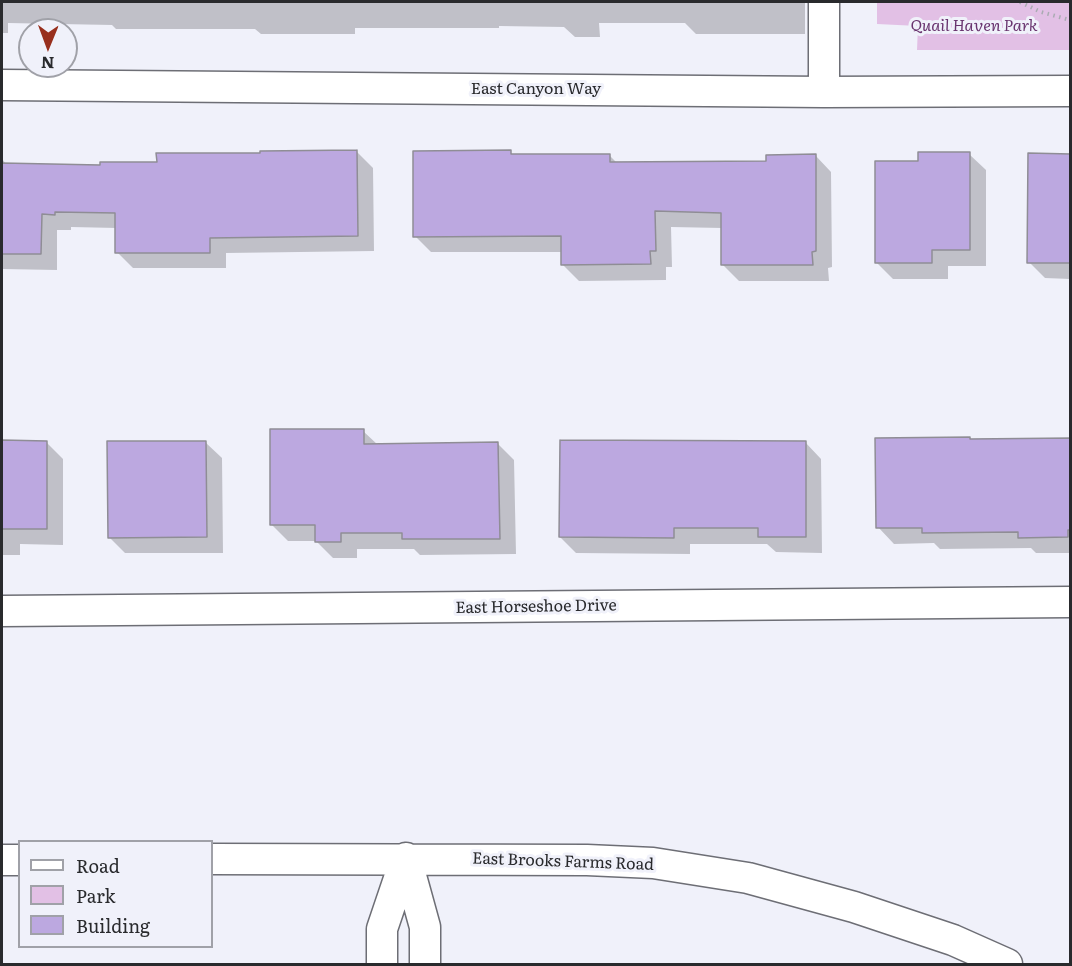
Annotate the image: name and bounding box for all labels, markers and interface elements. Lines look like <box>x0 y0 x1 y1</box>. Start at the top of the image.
park label: Quail Haven Park <box>910 16 1038 36</box>
north arrow <box>18 18 78 78</box>
text: N <box>41 52 55 76</box>
street label: East Canyon Way <box>471 79 601 99</box>
street label: East Horseshoe Drive <box>455 596 617 618</box>
legend <box>18 840 213 948</box>
street label: East Brooks Farms Road <box>472 849 654 875</box>
text: Road <box>76 852 120 879</box>
text: Park <box>76 882 115 909</box>
text: Building <box>76 912 150 939</box>

